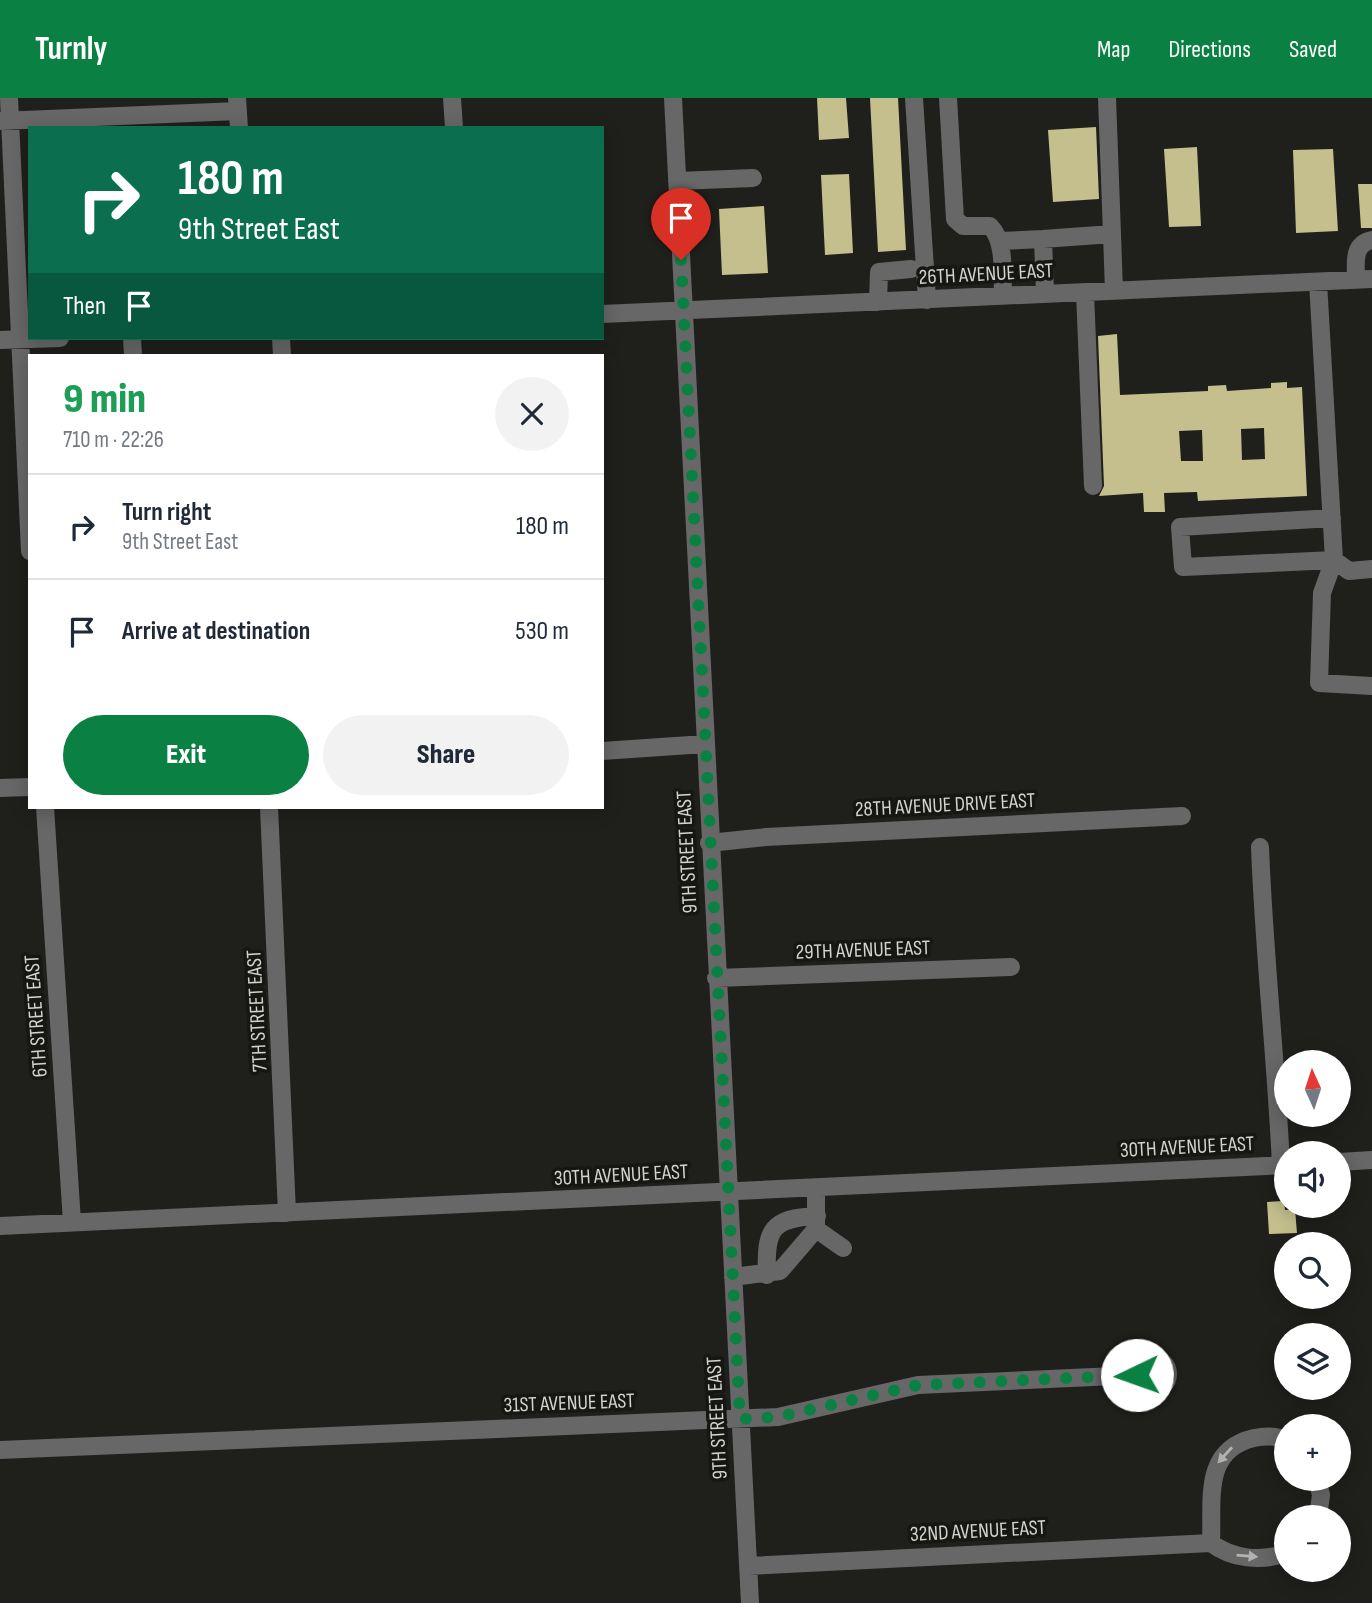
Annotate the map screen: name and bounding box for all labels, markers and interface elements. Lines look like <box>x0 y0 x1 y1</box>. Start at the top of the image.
text: Turnly <box>35 29 107 69</box>
text: Map <box>1097 35 1130 64</box>
text: Directions <box>1168 35 1251 64</box>
text: Saved <box>1289 35 1337 64</box>
text: 180 m <box>178 150 284 209</box>
icon: right <box>63 154 154 245</box>
pin <box>651 188 711 260</box>
icon: arrive <box>662 199 700 237</box>
text: 9th Street East <box>178 210 340 249</box>
street label: 26TH AVENUE EAST <box>918 258 1054 290</box>
icon: arrive <box>120 287 158 325</box>
text: Then <box>63 291 106 322</box>
text: 9 min <box>63 374 146 425</box>
button: close <box>495 377 569 451</box>
text: 710 m · 22:26 <box>63 426 164 454</box>
text: Turn right <box>122 497 211 528</box>
icon: right <box>63 508 101 546</box>
text: 180 m <box>516 511 569 542</box>
text: 9th Street East <box>122 528 238 556</box>
icon: arrive <box>63 613 101 651</box>
text: Arrive at destination <box>122 616 310 647</box>
text: 530 m <box>515 616 569 647</box>
button: Exit <box>63 715 309 795</box>
button: Share <box>323 715 569 795</box>
street label: 28TH AVENUE DRIVE EAST <box>854 788 1036 822</box>
street label: 9TH STREET EAST <box>671 790 703 914</box>
street label: 29TH AVENUE EAST <box>795 935 931 965</box>
street label: 7TH STREET EAST <box>241 949 273 1073</box>
street label: 6TH STREET EAST <box>19 953 53 1078</box>
north arrow <box>1274 1050 1351 1127</box>
map controls <box>1274 1050 1351 1582</box>
street label: 30TH AVENUE EAST <box>1119 1131 1255 1163</box>
button: sound <box>1274 1141 1351 1218</box>
street label: 30TH AVENUE EAST <box>553 1159 689 1191</box>
button: search <box>1274 1232 1351 1309</box>
button: layers <box>1274 1323 1351 1400</box>
position arrow <box>1100 1338 1174 1412</box>
street label: 9TH STREET EAST <box>701 1356 733 1480</box>
street label: 31ST AVENUE EAST <box>503 1388 635 1418</box>
button: + <box>1274 1414 1351 1491</box>
one-way arrow <box>1218 1446 1233 1464</box>
button: − <box>1274 1505 1351 1582</box>
street label: 32ND AVENUE EAST <box>909 1515 1047 1547</box>
one-way arrow <box>1236 1551 1258 1562</box>

